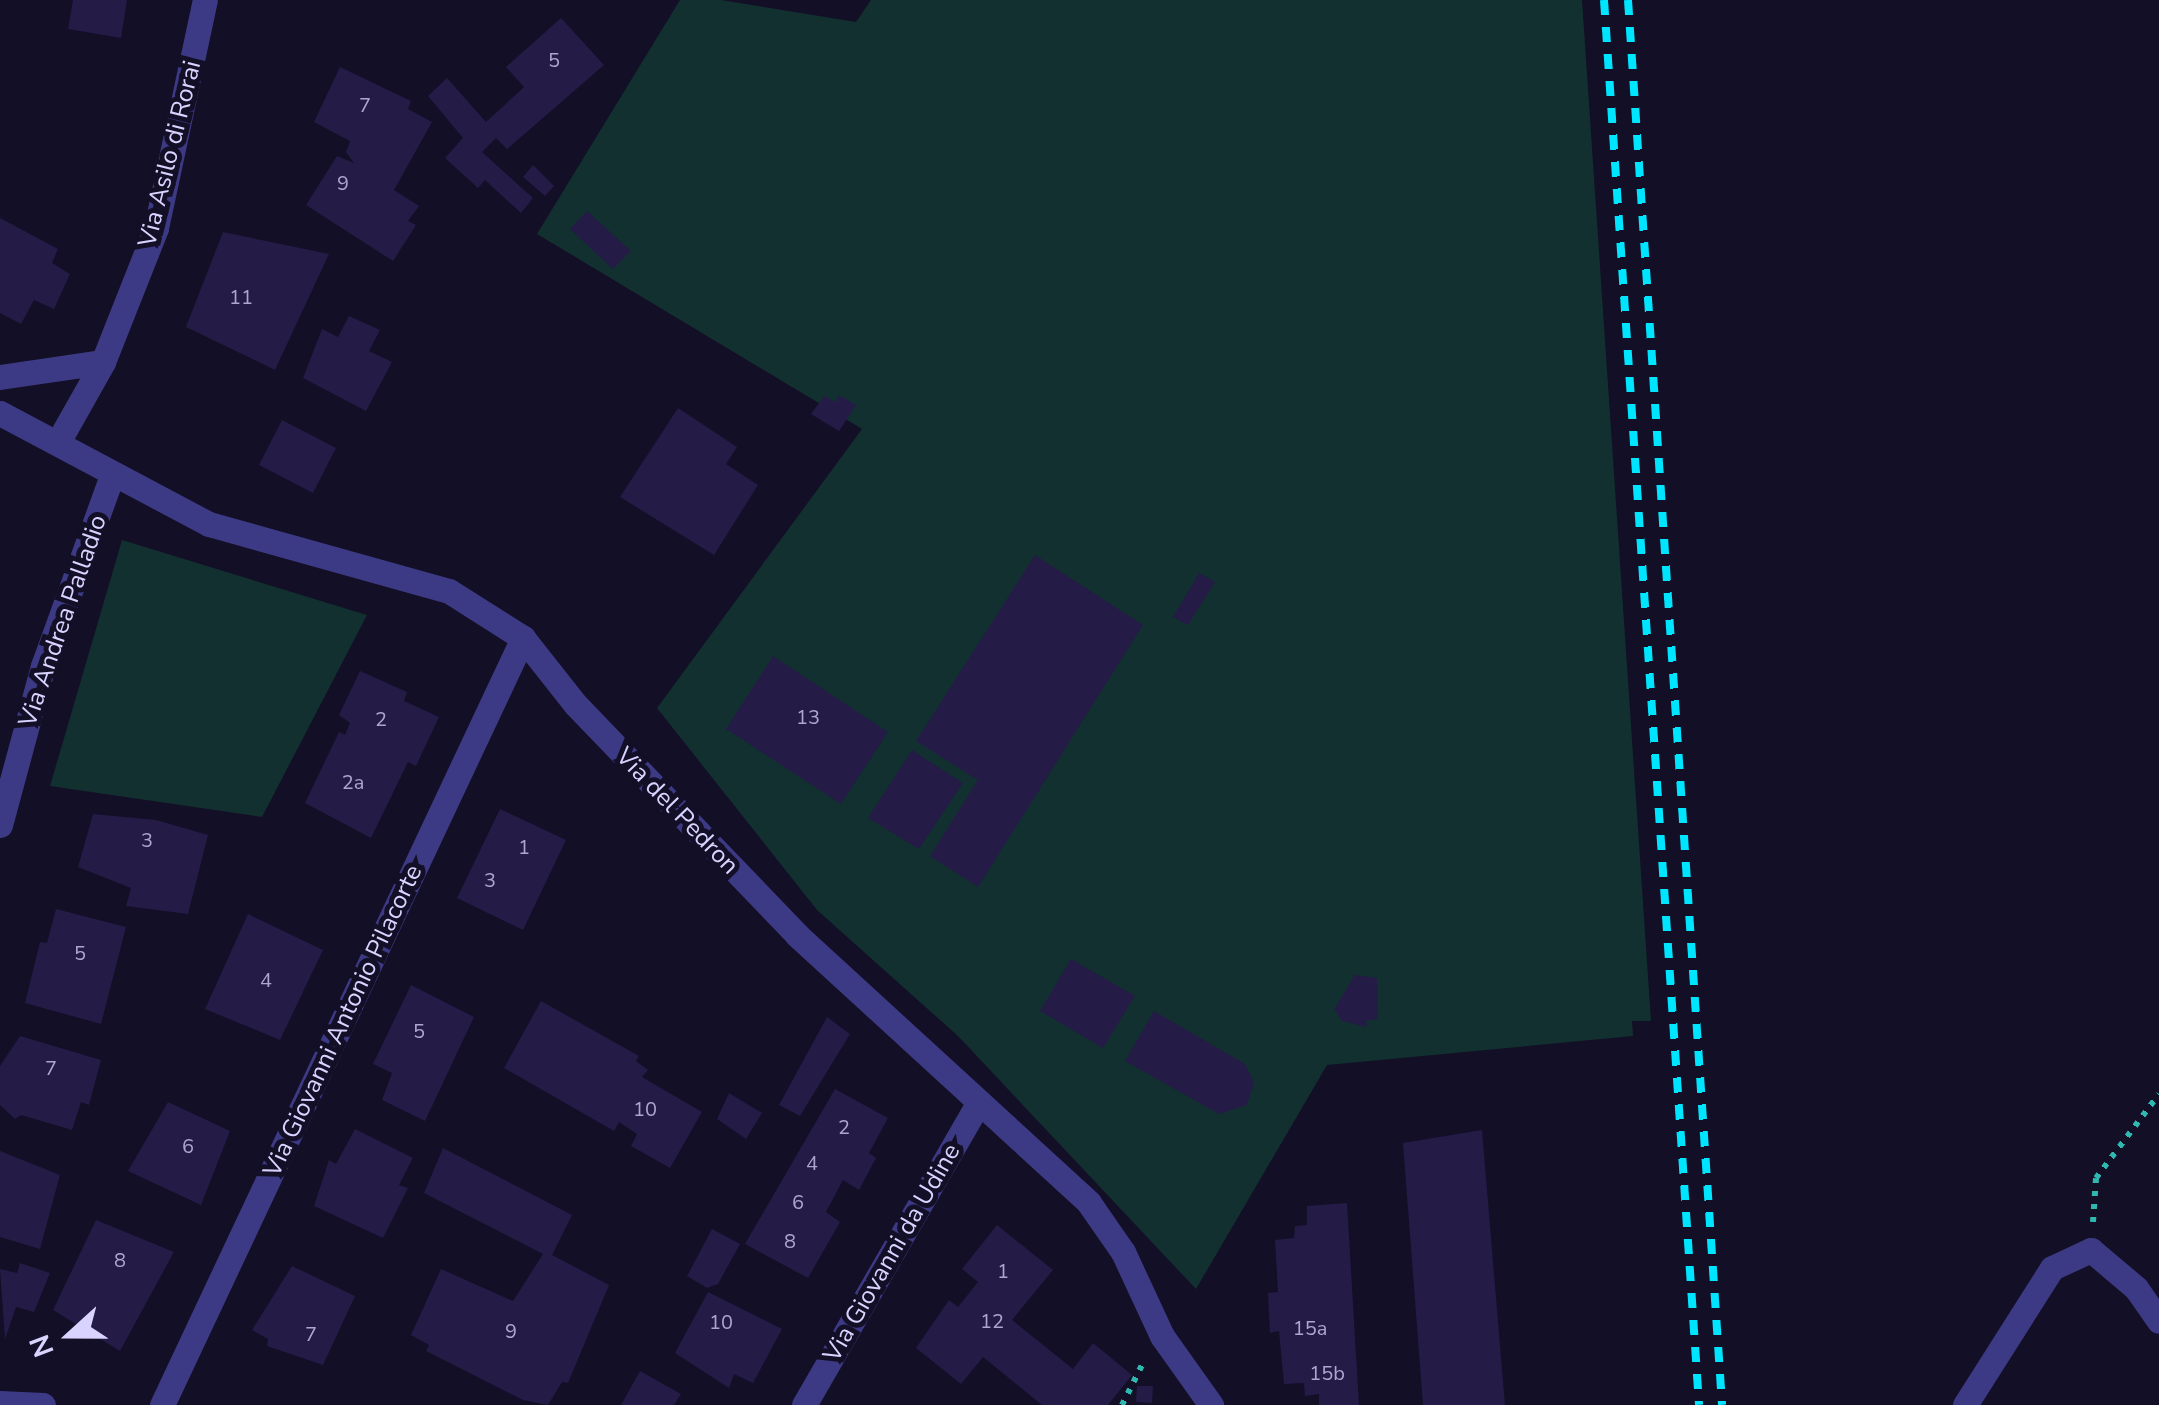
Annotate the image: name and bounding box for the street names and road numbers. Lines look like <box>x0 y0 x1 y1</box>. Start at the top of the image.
street label: Via Asilo di Rorai <box>132 58 208 250</box>
street label: Via Andrea Palladio <box>13 511 113 731</box>
street label: Via del Pedron <box>609 741 745 881</box>
street label: Via Giovanni Antonio Pilacorte <box>257 860 429 1182</box>
street label: Via Giovanni da Udine <box>817 1138 967 1368</box>

